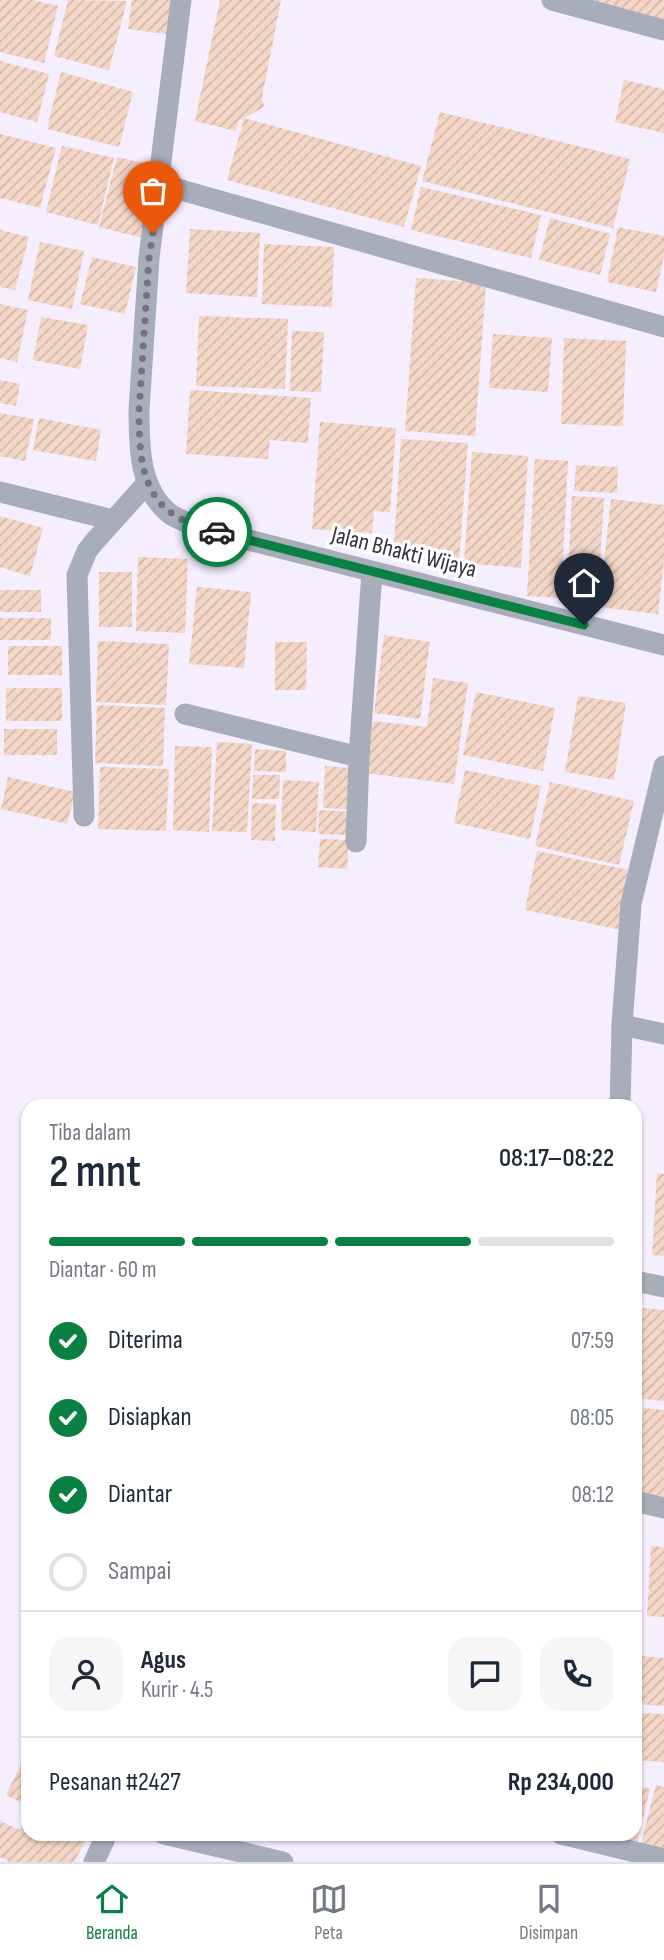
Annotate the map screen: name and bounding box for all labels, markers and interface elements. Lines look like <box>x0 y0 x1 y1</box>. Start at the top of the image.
pin <box>123 161 183 233</box>
icon: bag <box>134 172 172 210</box>
courier <box>182 497 252 567</box>
icon: car <box>198 513 236 551</box>
street label: Jalan Bhakti Wijaya <box>327 520 480 584</box>
pin <box>554 553 614 625</box>
icon: home <box>565 564 603 602</box>
text: Tiba dalam <box>49 1119 131 1147</box>
text: 08:17–08:22 <box>499 1143 614 1174</box>
text: 2 mnt <box>49 1145 141 1200</box>
text: Diantar · 60 m <box>49 1256 156 1284</box>
icon: check <box>49 1322 87 1360</box>
text: Diterima <box>108 1325 183 1356</box>
text: 07:59 <box>571 1327 614 1355</box>
icon: check <box>49 1399 87 1437</box>
text: Disiapkan <box>108 1402 192 1433</box>
text: 08:05 <box>570 1404 614 1432</box>
icon: check <box>49 1476 87 1514</box>
text: Diantar <box>108 1479 172 1510</box>
text: 08:12 <box>572 1481 614 1509</box>
text: Sampai <box>108 1556 171 1587</box>
button: person <box>49 1637 123 1711</box>
button: chat <box>448 1637 522 1711</box>
button: phone <box>540 1637 614 1711</box>
text: Agus <box>141 1645 186 1676</box>
text: Kurir · 4.5 <box>141 1676 213 1704</box>
text: Pesanan #2427 <box>49 1767 181 1798</box>
text: Rp 234,000 <box>508 1767 614 1798</box>
tab: Beranda <box>86 1880 138 1945</box>
tab: Peta <box>310 1880 348 1945</box>
tab: Disimpan <box>519 1880 578 1945</box>

